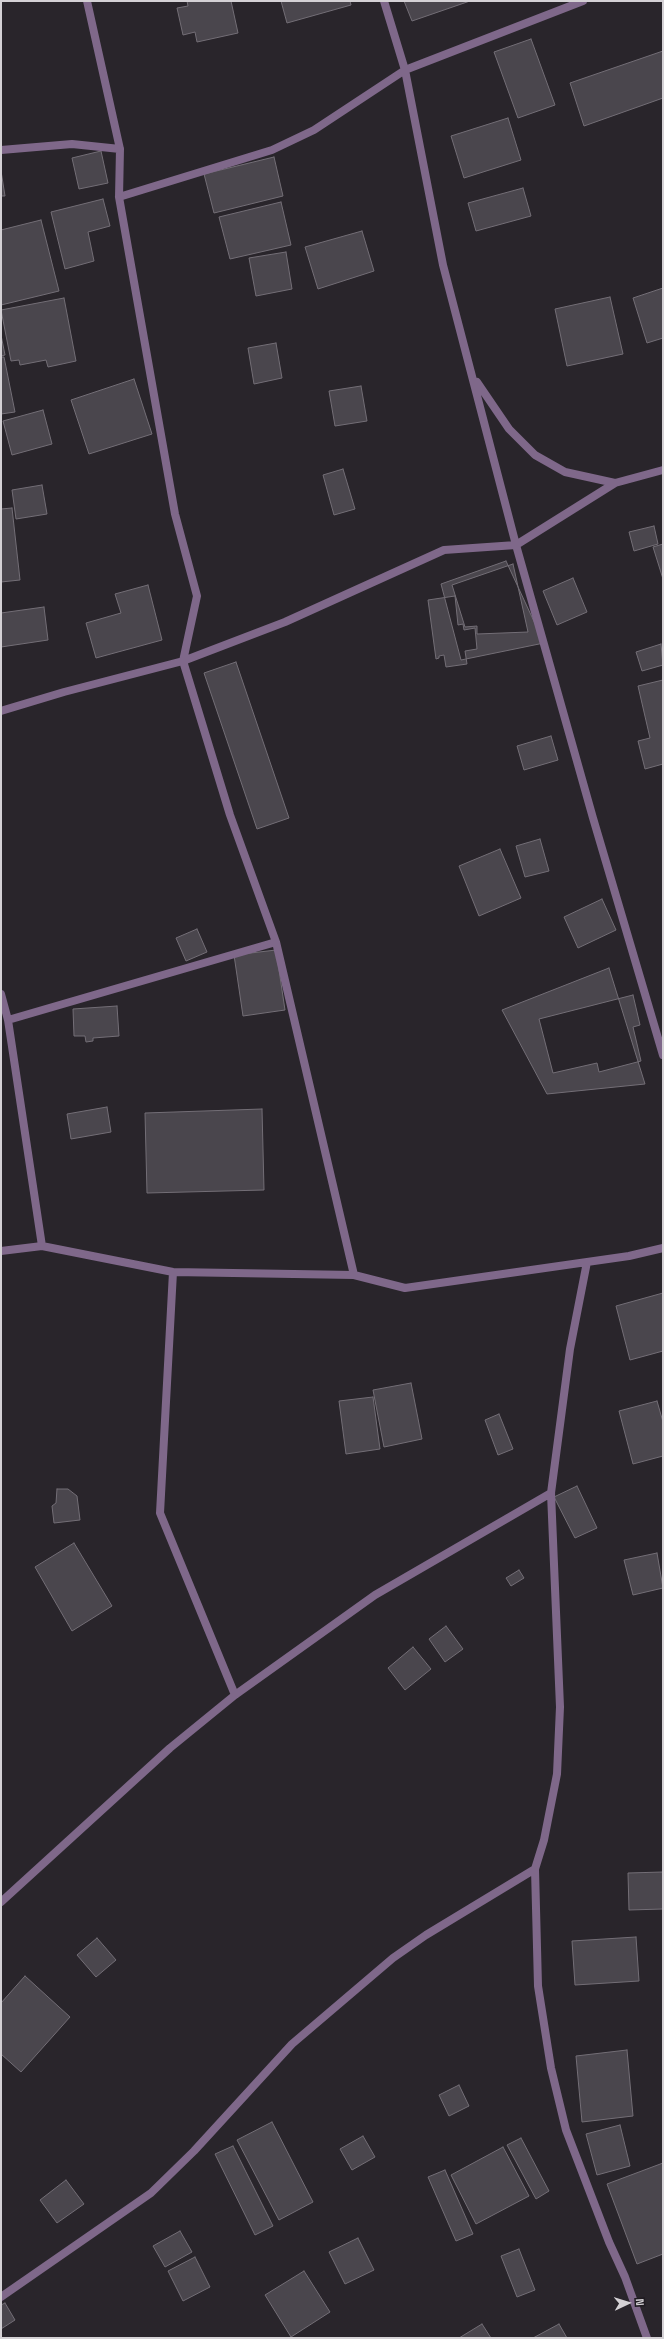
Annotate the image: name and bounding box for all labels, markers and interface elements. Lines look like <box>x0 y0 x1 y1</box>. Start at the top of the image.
north arrow <box>608 2283 648 2323</box>
text: N <box>633 2298 647 2306</box>

